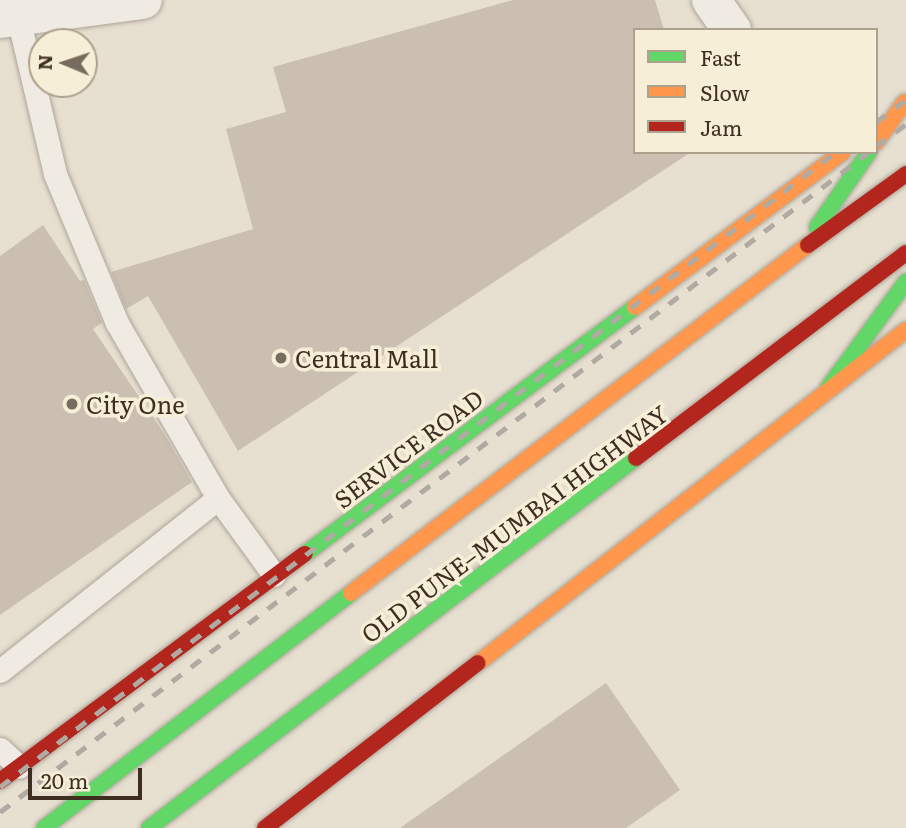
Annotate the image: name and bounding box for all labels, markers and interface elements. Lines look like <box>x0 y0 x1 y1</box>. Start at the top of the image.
north arrow <box>28 28 98 98</box>
legend <box>633 28 878 154</box>
text: Fast <box>700 41 741 72</box>
text: N <box>30 54 58 71</box>
text: Slow <box>700 76 750 107</box>
text: Jam <box>700 111 742 142</box>
place label: Central Mall <box>295 344 438 372</box>
marker: Central Mall <box>273 350 289 366</box>
street label: SERVICE ROAD <box>328 383 488 513</box>
place label: City One <box>86 390 185 418</box>
marker: City One <box>64 396 80 412</box>
street label: OLD PUNE–MUMBAI HIGHWAY <box>355 398 673 648</box>
scale bar <box>32 754 145 798</box>
text: 20 m <box>41 764 88 795</box>

